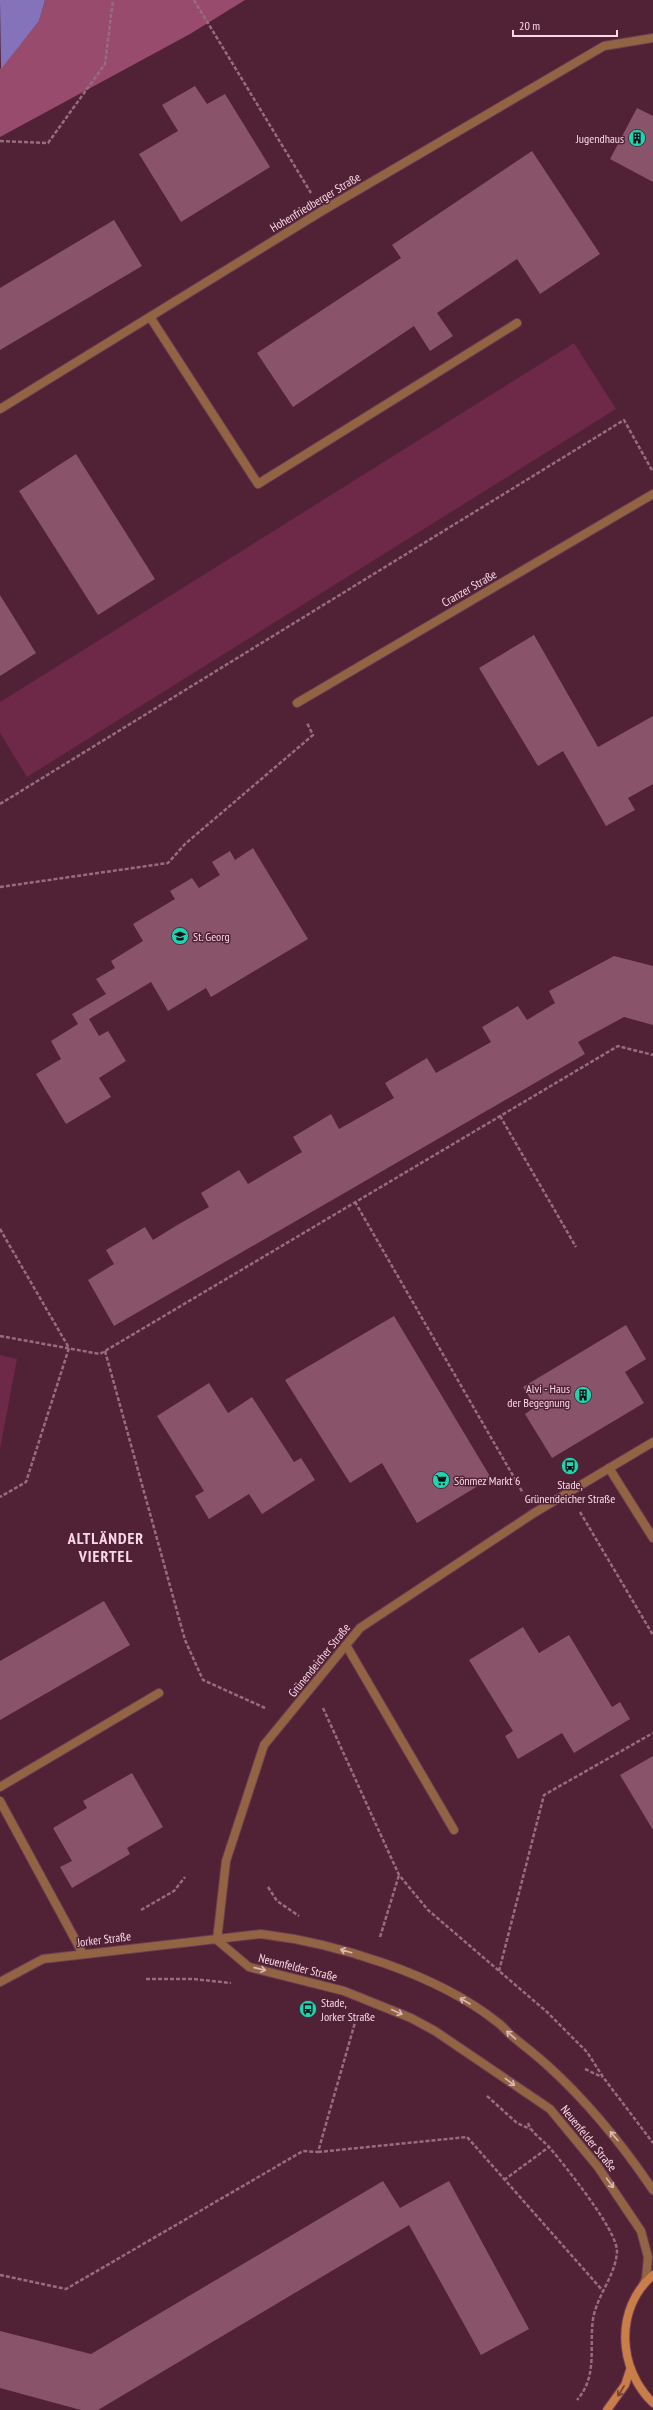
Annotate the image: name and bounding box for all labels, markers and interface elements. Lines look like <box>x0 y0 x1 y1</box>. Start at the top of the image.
scale bar <box>513 12 617 38</box>
text: 20 m <box>519 18 540 33</box>
building icon: Jugendhaus <box>627 128 647 148</box>
place label: Jugendhaus <box>575 131 624 146</box>
street label: Hohenfriedberger Straße <box>267 169 363 235</box>
street label: Cranzer Straße <box>439 566 499 610</box>
school or university icon: St. Georg <box>170 926 190 946</box>
place label: St. Georg <box>193 929 230 944</box>
place label: Alvi - Haus der Begegnung <box>507 1381 570 1410</box>
building icon: Alvi - Haus der Begegnung <box>573 1385 593 1405</box>
bus stop icon: Stade, Grünendeicher Straße <box>560 1456 580 1476</box>
supermarket icon: Sönmez Markt 6 <box>431 1470 451 1490</box>
place label: Sönmez Markt 6 <box>454 1473 520 1488</box>
place label: Stade, Grünendeicher Straße <box>525 1477 615 1506</box>
district label: ALTLÄNDER VIERTEL <box>67 1528 144 1566</box>
street label: Grünendeicher Straße <box>285 1620 353 1700</box>
street label: Jorker Straße <box>75 1928 132 1950</box>
one-way arrow <box>339 1947 352 1954</box>
street label: Neuenfelder Straße <box>257 1950 339 1984</box>
one-way arrow <box>253 1966 266 1974</box>
place label: Stade, Jorker Straße <box>320 1995 375 2024</box>
one-way arrow <box>459 1997 471 2005</box>
bus stop icon: Stade, Jorker Straße <box>298 1999 318 2019</box>
one-way arrow <box>391 2009 403 2016</box>
one-way arrow <box>506 2031 516 2040</box>
one-way arrow <box>504 2078 515 2086</box>
street label: Neuenfelder Straße <box>558 2102 620 2174</box>
one-way arrow <box>609 2130 618 2141</box>
one-way arrow <box>606 2178 615 2189</box>
one-way arrow <box>617 2385 625 2396</box>

